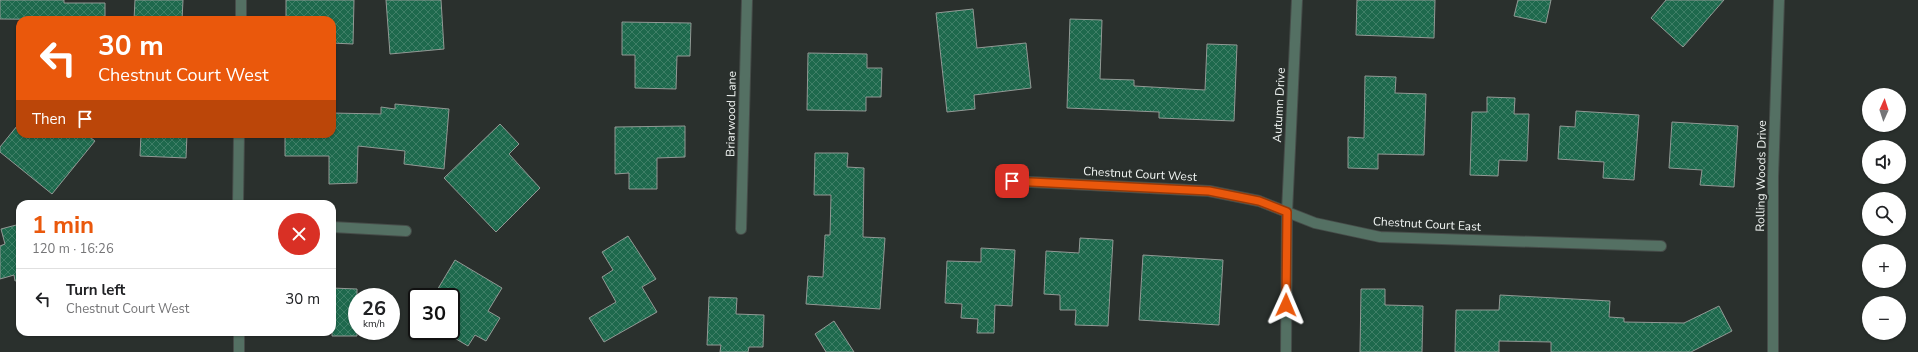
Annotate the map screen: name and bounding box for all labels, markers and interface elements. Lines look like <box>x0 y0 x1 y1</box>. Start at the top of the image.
text: 30 m <box>98 27 164 65</box>
icon: left <box>32 32 84 84</box>
text: Chestnut Court West <box>98 63 269 87</box>
street label: Autumn Drive <box>1269 67 1289 143</box>
street label: Briarwood Lane <box>722 71 740 157</box>
north arrow <box>1862 88 1906 132</box>
map controls <box>1862 88 1906 340</box>
icon: arrive <box>74 108 96 130</box>
text: Then <box>32 109 66 129</box>
street label: Rolling Woods Drive <box>1752 120 1770 232</box>
button: sound <box>1862 140 1906 184</box>
street label: Chestnut Court West <box>1083 163 1198 185</box>
pin <box>995 164 1029 198</box>
icon: arrive <box>1001 170 1023 192</box>
button: search <box>1862 192 1906 236</box>
text: 1 min <box>32 209 94 241</box>
button: close <box>278 213 320 255</box>
street label: Chestnut Court East <box>1373 213 1482 235</box>
text: 120 m · 16:26 <box>32 240 114 258</box>
button: + <box>1862 244 1906 288</box>
text: Turn left <box>66 280 125 300</box>
position arrow <box>1265 284 1307 326</box>
icon: left <box>32 288 54 310</box>
speed limit sign: 30 <box>408 288 460 340</box>
text: 30 m <box>285 289 320 309</box>
text: 26 <box>362 295 386 322</box>
button: − <box>1862 296 1906 340</box>
text: Chestnut Court West <box>66 300 189 318</box>
text: km/h <box>363 317 385 331</box>

